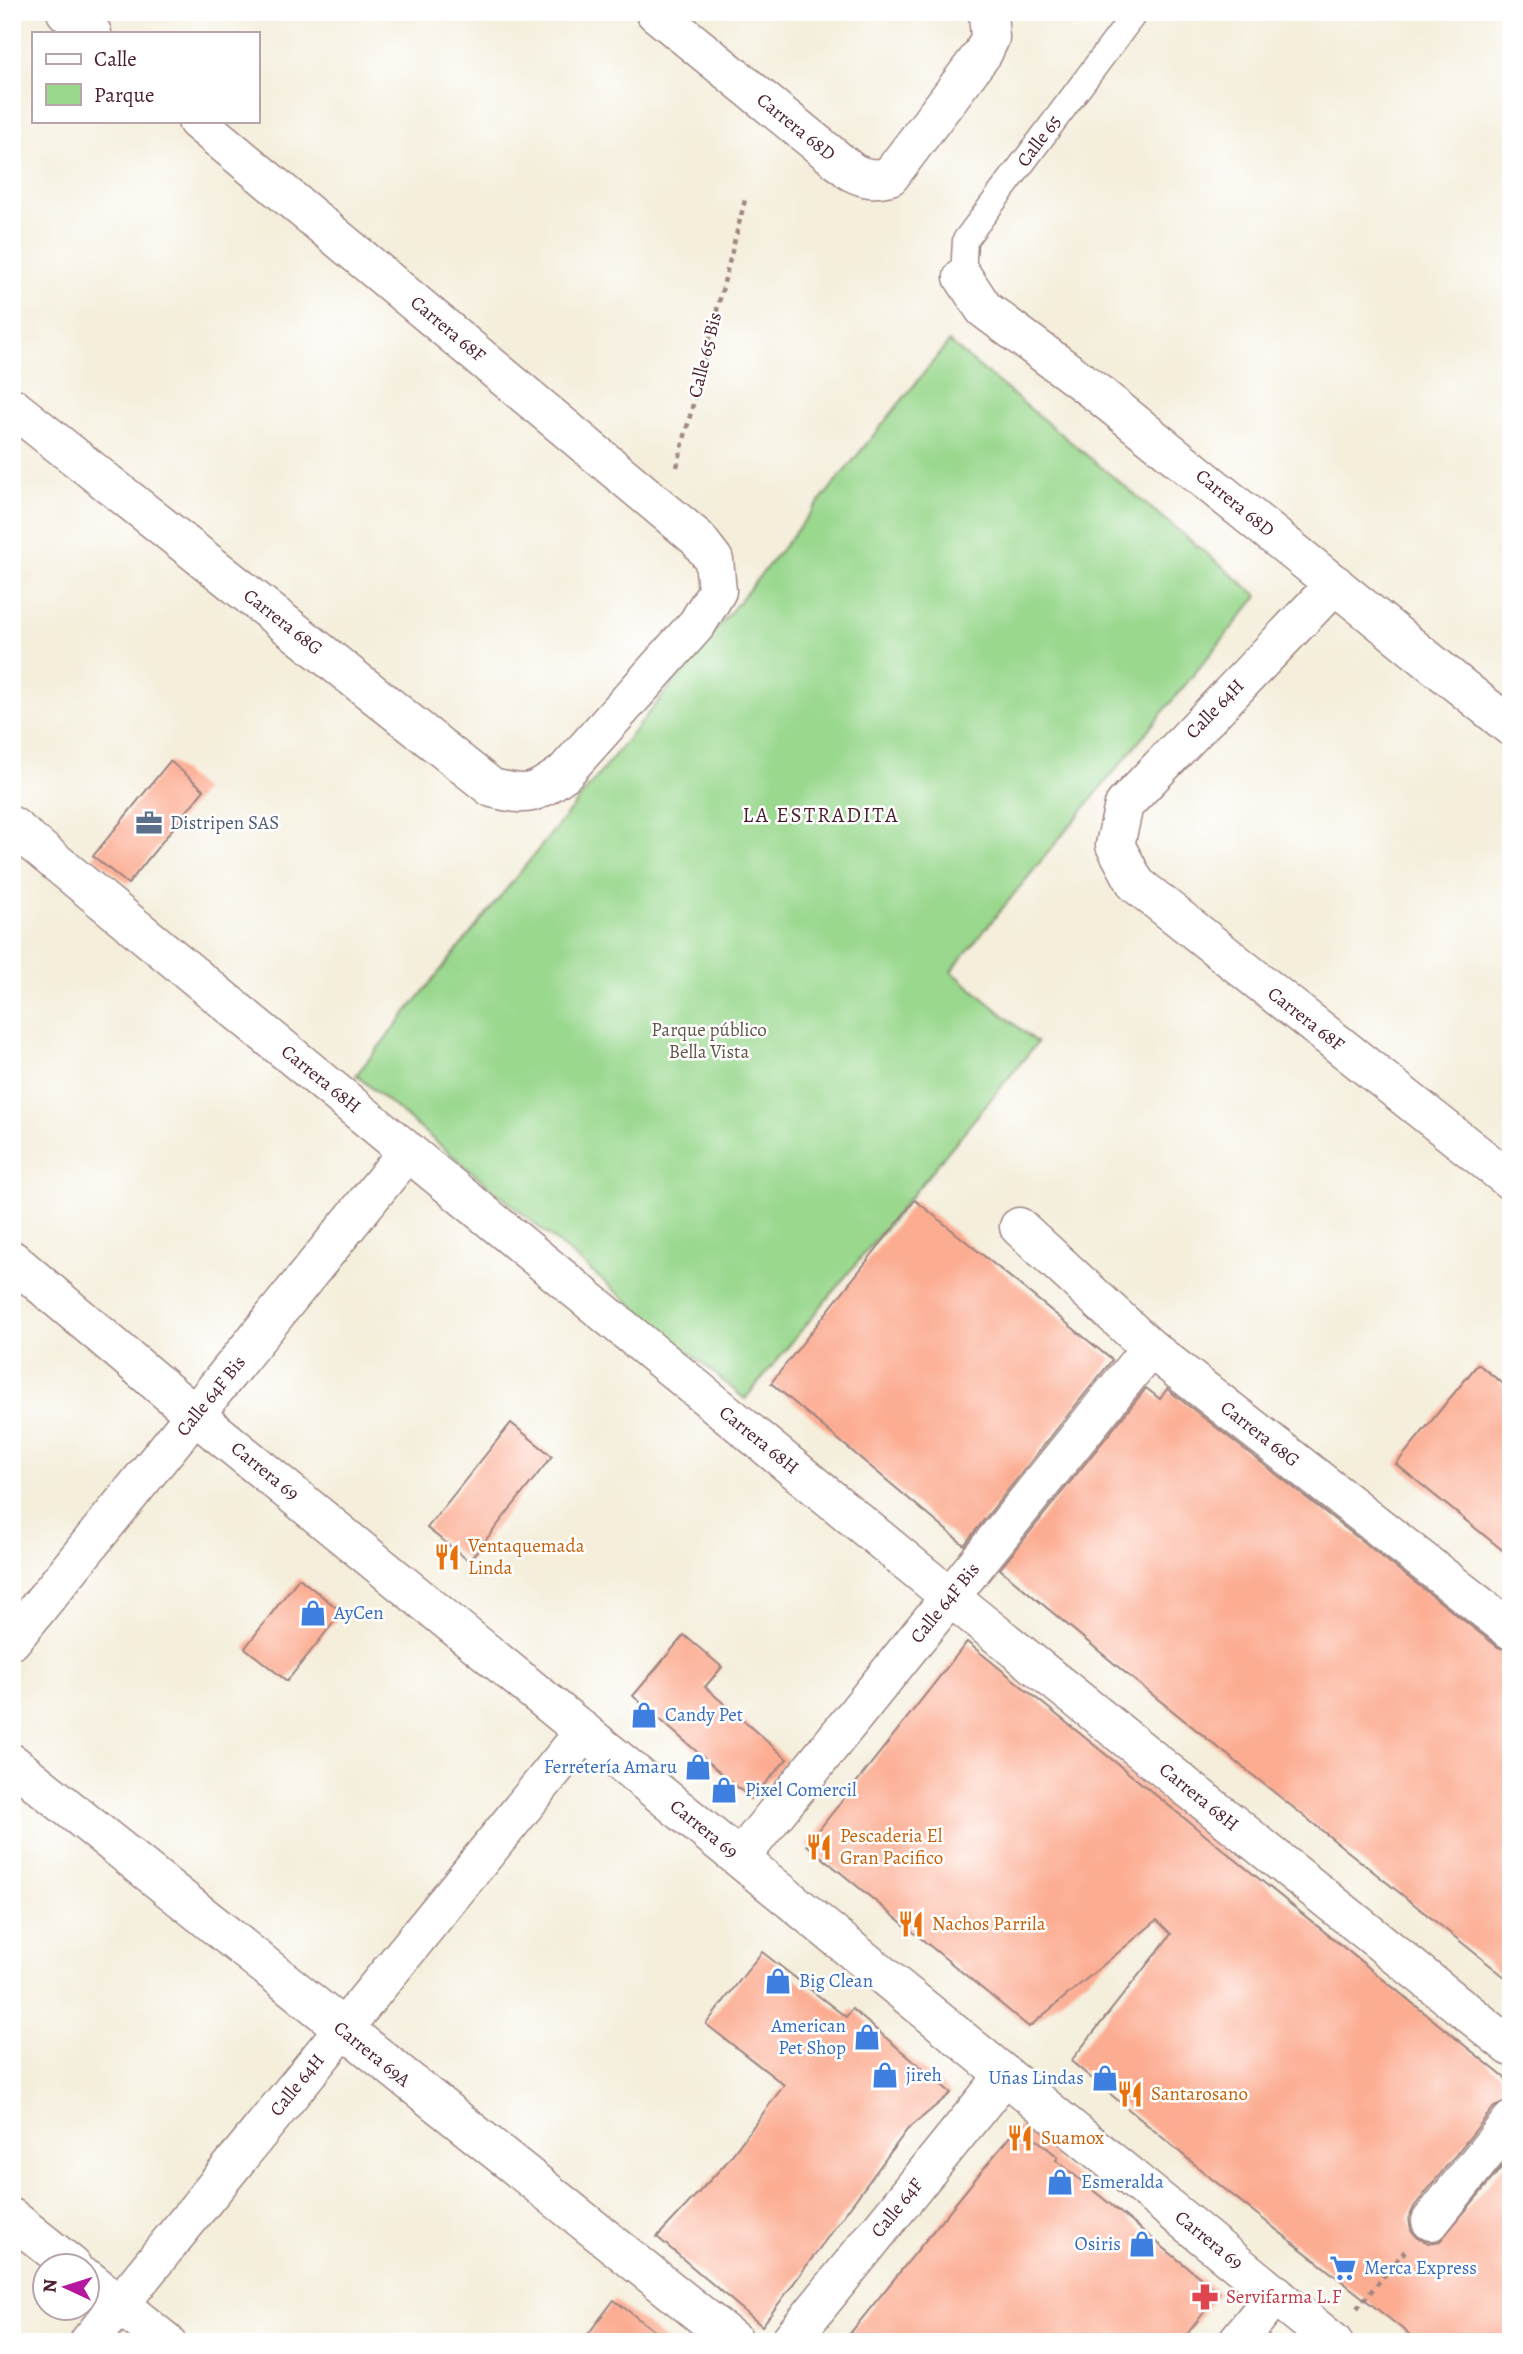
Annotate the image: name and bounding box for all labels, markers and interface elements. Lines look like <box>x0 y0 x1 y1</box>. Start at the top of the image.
legend <box>32 32 259 122</box>
text: Calle <box>94 45 137 73</box>
text: Parque <box>94 81 154 109</box>
street label: Carrera 68D <box>751 87 841 167</box>
street label: Calle 65 <box>1011 110 1067 172</box>
street label: Carrera 68F <box>405 290 491 368</box>
street label: Calle 65 Bis <box>682 310 728 400</box>
street label: Carrera 68D <box>1190 463 1280 543</box>
street label: Carrera 68G <box>238 583 328 661</box>
street label: Calle 64H <box>1180 673 1250 745</box>
district label: LA ESTRADITA <box>743 801 899 829</box>
office icon: Distripen SAS <box>134 808 164 838</box>
place label: Distripen SAS <box>170 810 279 836</box>
street label: Carrera 68F <box>1262 981 1350 1057</box>
park label: Parque público Bella Vista <box>651 1017 767 1065</box>
street label: Carrera 68H <box>276 1039 366 1119</box>
street label: Calle 64F Bis <box>170 1350 252 1442</box>
street label: Carrera 68G <box>1215 1395 1305 1473</box>
street label: Carrera 68H <box>714 1400 804 1480</box>
street label: Carrera 69 <box>225 1435 305 1507</box>
place label: Ventaquemada Linda <box>467 1533 585 1581</box>
restaurant icon: Ventaquemada Linda <box>432 1542 462 1572</box>
street label: Calle 64F Bis <box>904 1557 986 1649</box>
shop icon: AyCen <box>298 1598 328 1628</box>
place label: AyCen <box>333 1600 384 1626</box>
shop icon: Candy Pet <box>629 1700 659 1730</box>
place label: Candy Pet <box>665 1702 743 1728</box>
shop icon: Ferretería Amaru <box>683 1752 713 1782</box>
place label: Ferretería Amaru <box>544 1754 678 1780</box>
street label: Carrera 68H <box>1154 1757 1244 1837</box>
shop icon: Pixel Comercil <box>709 1775 739 1805</box>
place label: Pixel Comercil <box>745 1777 857 1803</box>
street label: Carrera 69 <box>664 1793 744 1865</box>
place label: Pescaderia El Gran Pacifico <box>840 1823 943 1871</box>
restaurant icon: Pescaderia El Gran Pacifico <box>804 1832 834 1862</box>
restaurant icon: Nachos Parrila <box>896 1909 926 1939</box>
place label: Nachos Parrila <box>932 1911 1046 1937</box>
shop icon: Big Clean <box>763 1966 793 1996</box>
place label: Big Clean <box>799 1968 873 1994</box>
place label: American Pet Shop <box>770 2013 846 2061</box>
street label: Carrera 69A <box>328 2015 417 2094</box>
shop icon: American Pet Shop <box>852 2022 882 2052</box>
street label: Calle 64H <box>264 2048 330 2122</box>
shop icon: jireh <box>870 2060 900 2090</box>
place label: jireh <box>906 2062 942 2088</box>
shop icon: Uñas Lindas <box>1090 2063 1120 2093</box>
place label: Uñas Lindas <box>988 2065 1084 2091</box>
restaurant icon: Santarosano <box>1115 2079 1145 2109</box>
place label: Santarosano <box>1151 2081 1248 2107</box>
restaurant icon: Suamox <box>1005 2123 1035 2153</box>
place label: Suamox <box>1041 2125 1104 2151</box>
shop icon: Esmeralda <box>1045 2167 1075 2197</box>
place label: Esmeralda <box>1081 2169 1164 2195</box>
street label: Calle 64F <box>865 2173 929 2243</box>
street label: Carrera 69 <box>1169 2204 1249 2276</box>
shop icon: Osiris <box>1127 2229 1157 2259</box>
place label: Osiris <box>1075 2231 1121 2257</box>
north arrow <box>32 2252 102 2322</box>
supermarket icon: Merca Express <box>1328 2253 1358 2283</box>
place label: Merca Express <box>1364 2255 1477 2281</box>
text: N <box>37 2278 64 2294</box>
pharmacy icon: Servifarma L.F <box>1190 2282 1220 2312</box>
place label: Servifarma L.F <box>1226 2284 1342 2310</box>

